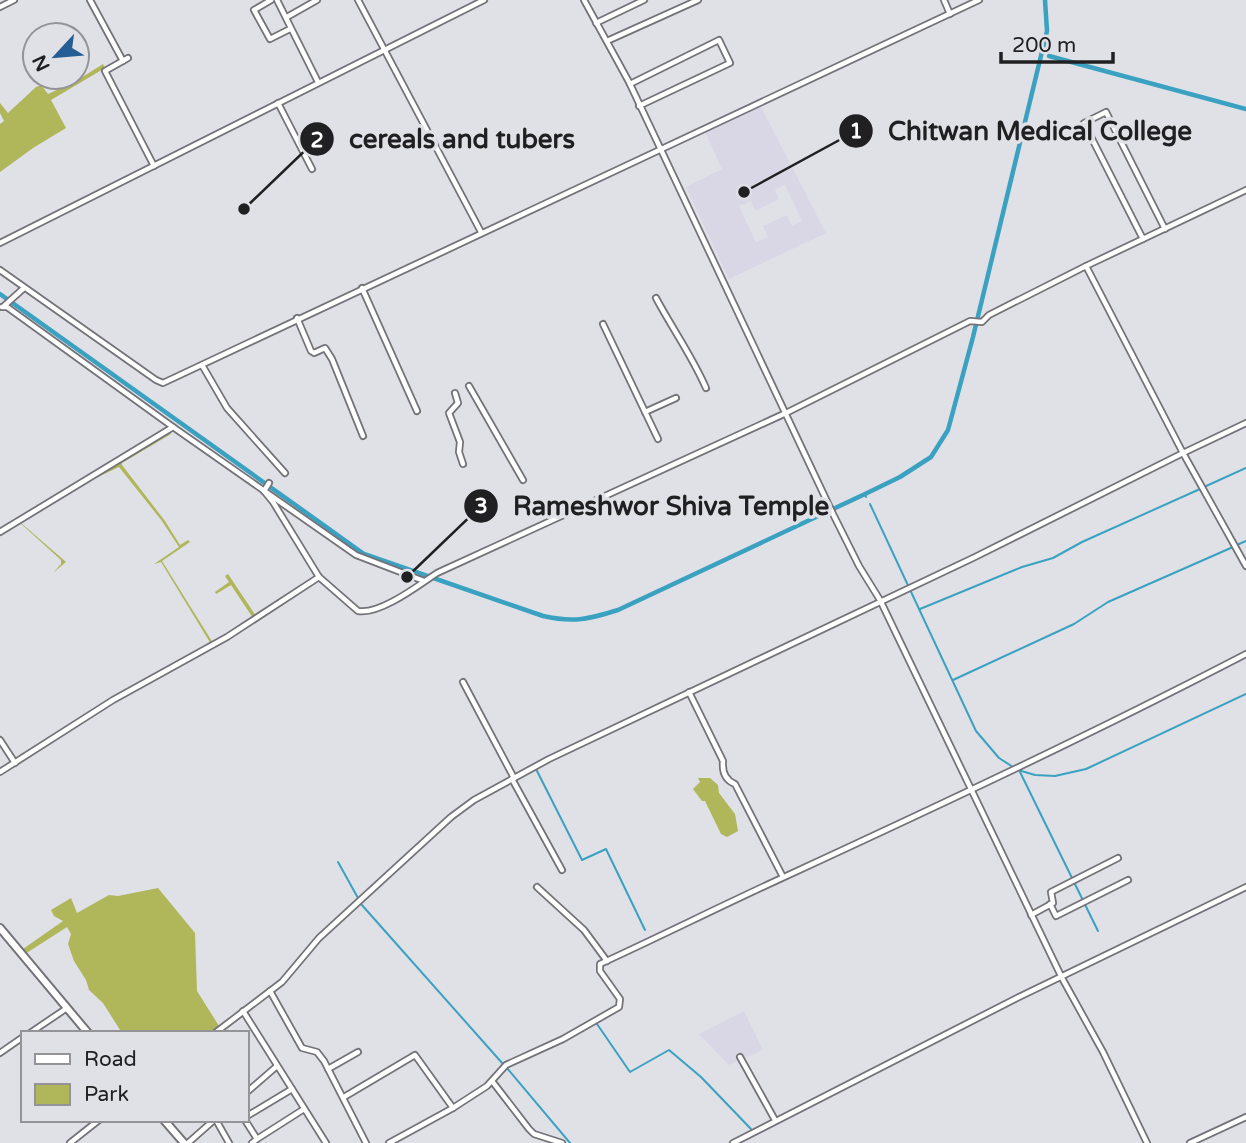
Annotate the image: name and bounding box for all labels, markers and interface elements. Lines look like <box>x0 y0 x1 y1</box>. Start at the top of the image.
north arrow <box>21 21 91 91</box>
scale bar <box>1001 21 1113 65</box>
text: 200 m <box>1012 33 1076 58</box>
text: N <box>28 51 55 75</box>
callout: Chitwan Medical College <box>839 107 1206 154</box>
callout: cereals and tubers <box>300 116 589 163</box>
text: Chitwan Medical College <box>888 116 1192 147</box>
text: 1 <box>849 119 863 144</box>
text: cereals and tubers <box>349 124 575 155</box>
text: 2 <box>310 128 324 153</box>
callout: Rameshwor Shiva Temple <box>464 483 843 530</box>
text: Rameshwor Shiva Temple <box>513 491 829 522</box>
text: 3 <box>474 494 488 519</box>
legend <box>21 1031 248 1122</box>
text: Road <box>84 1047 137 1072</box>
text: Park <box>84 1082 129 1107</box>

